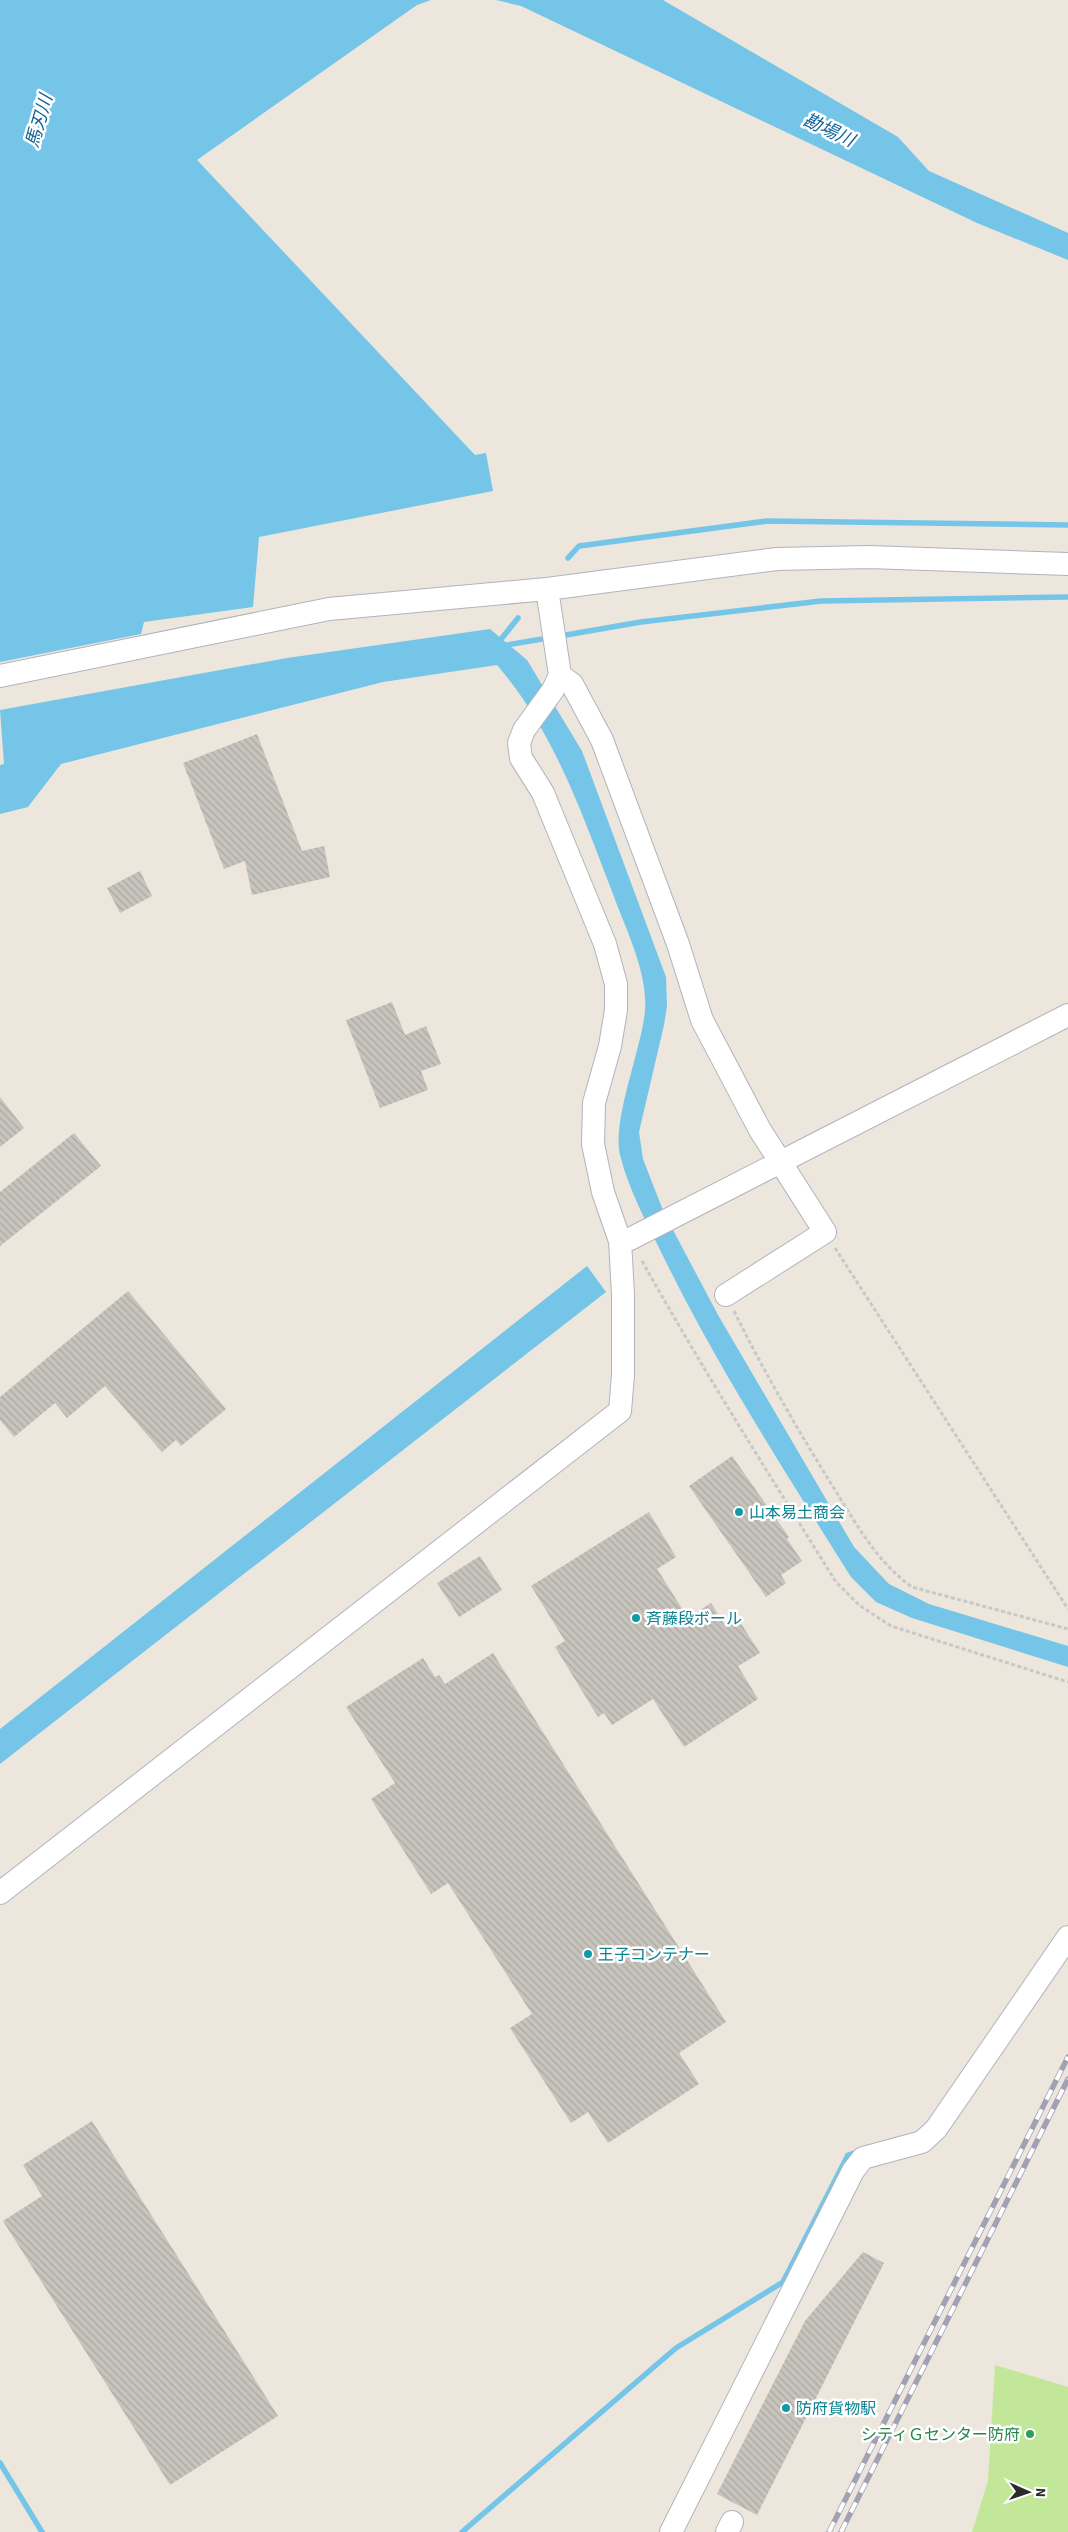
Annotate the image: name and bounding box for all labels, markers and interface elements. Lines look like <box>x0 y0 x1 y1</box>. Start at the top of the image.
water label: 馬刃川 <box>20 90 59 151</box>
water label: 勘場川 <box>799 108 860 154</box>
place label: 山本易土商会 <box>749 1502 845 1524</box>
marker: 山本易土商会 <box>733 1506 745 1518</box>
place label: 斉藤段ボール <box>646 1608 742 1630</box>
marker: 斉藤段ボール <box>630 1612 642 1624</box>
place label: 王子コンテナー <box>598 1944 710 1966</box>
marker: 王子コンテナー <box>582 1948 594 1960</box>
place label: 防府貨物駅 <box>796 2398 876 2420</box>
marker: 防府貨物駅 <box>780 2402 792 2414</box>
place label: シティＧセンター防府 <box>861 2424 1020 2446</box>
marker: シティＧセンター防府 <box>1024 2428 1036 2440</box>
north arrow <box>1003 2467 1053 2517</box>
text: N <box>1030 2487 1050 2497</box>

